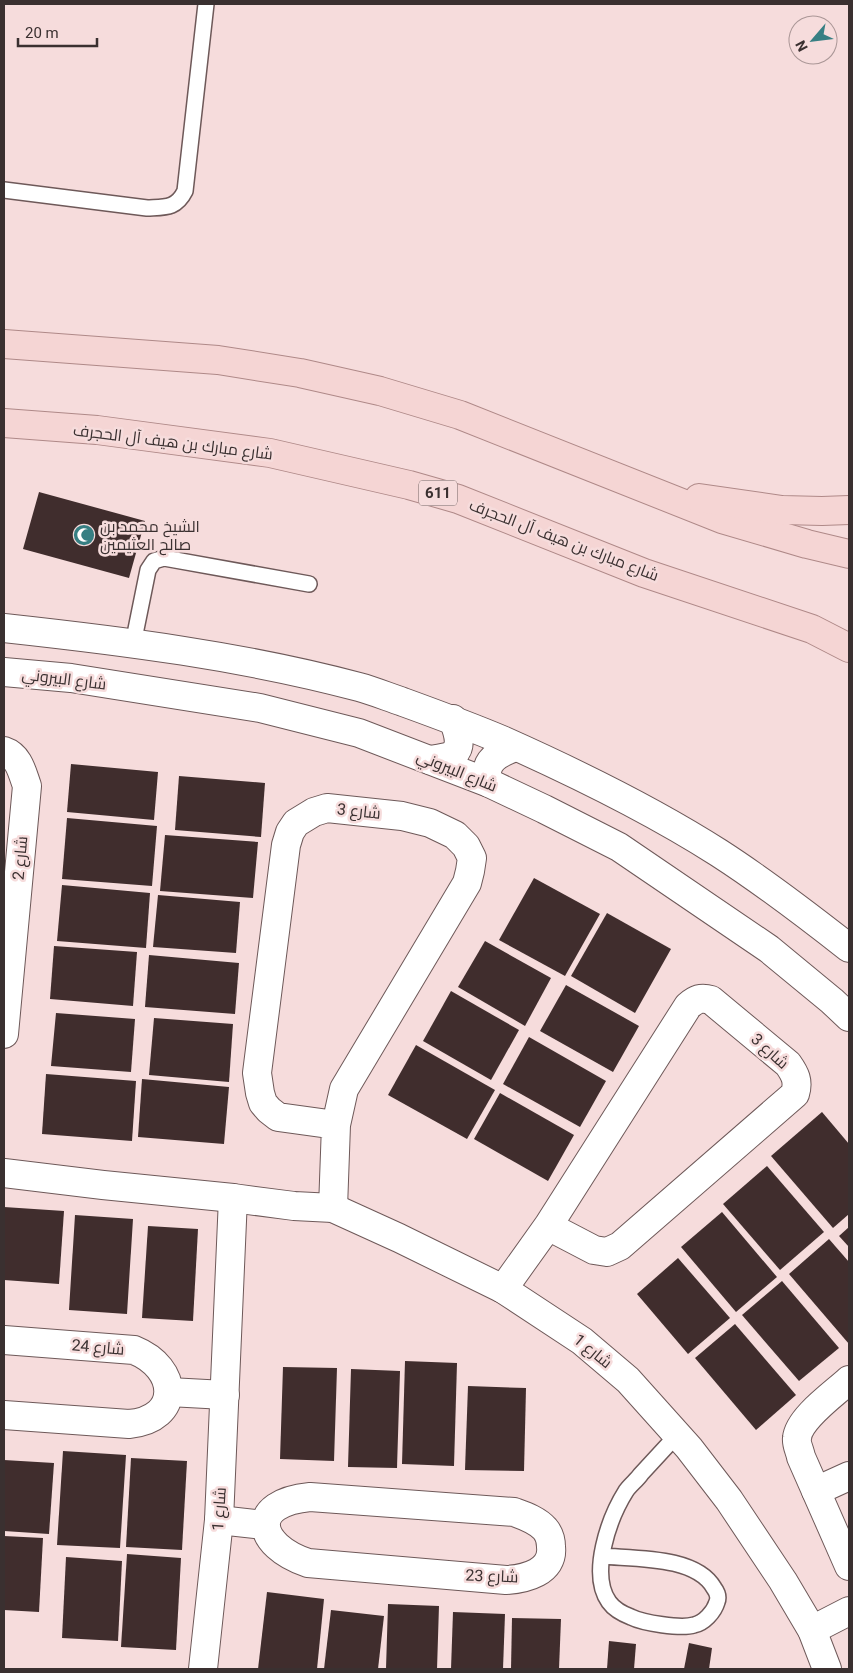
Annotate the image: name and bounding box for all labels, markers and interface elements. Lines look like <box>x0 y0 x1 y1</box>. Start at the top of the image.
scale bar <box>18 15 96 47</box>
north arrow <box>788 15 838 65</box>
text: 20 m <box>25 24 59 42</box>
text: N <box>792 38 811 54</box>
street label: شارع مبارك بن هيف آل الحجرف <box>72 420 274 466</box>
road number: 611 <box>419 480 457 506</box>
street label: شارع مبارك بن هيف آل الحجرف <box>466 495 661 587</box>
place label: الشيخ محمد بن صالح العثيمين <box>100 517 200 556</box>
mosque icon: الشيخ محمد بن صالح العثيمين <box>72 523 96 547</box>
street label: شارع البيروني <box>20 664 107 698</box>
street label: شارع البيروني <box>413 746 500 799</box>
street label: شارع 3 <box>336 799 382 825</box>
street label: شارع 2 <box>9 835 33 881</box>
street label: شارع 3 <box>746 1029 793 1074</box>
street label: شارع 1 <box>569 1330 616 1374</box>
street label: شارع 24 <box>71 1335 125 1361</box>
street label: شارع 1 <box>208 1486 232 1532</box>
street label: شارع 23 <box>465 1566 519 1588</box>

